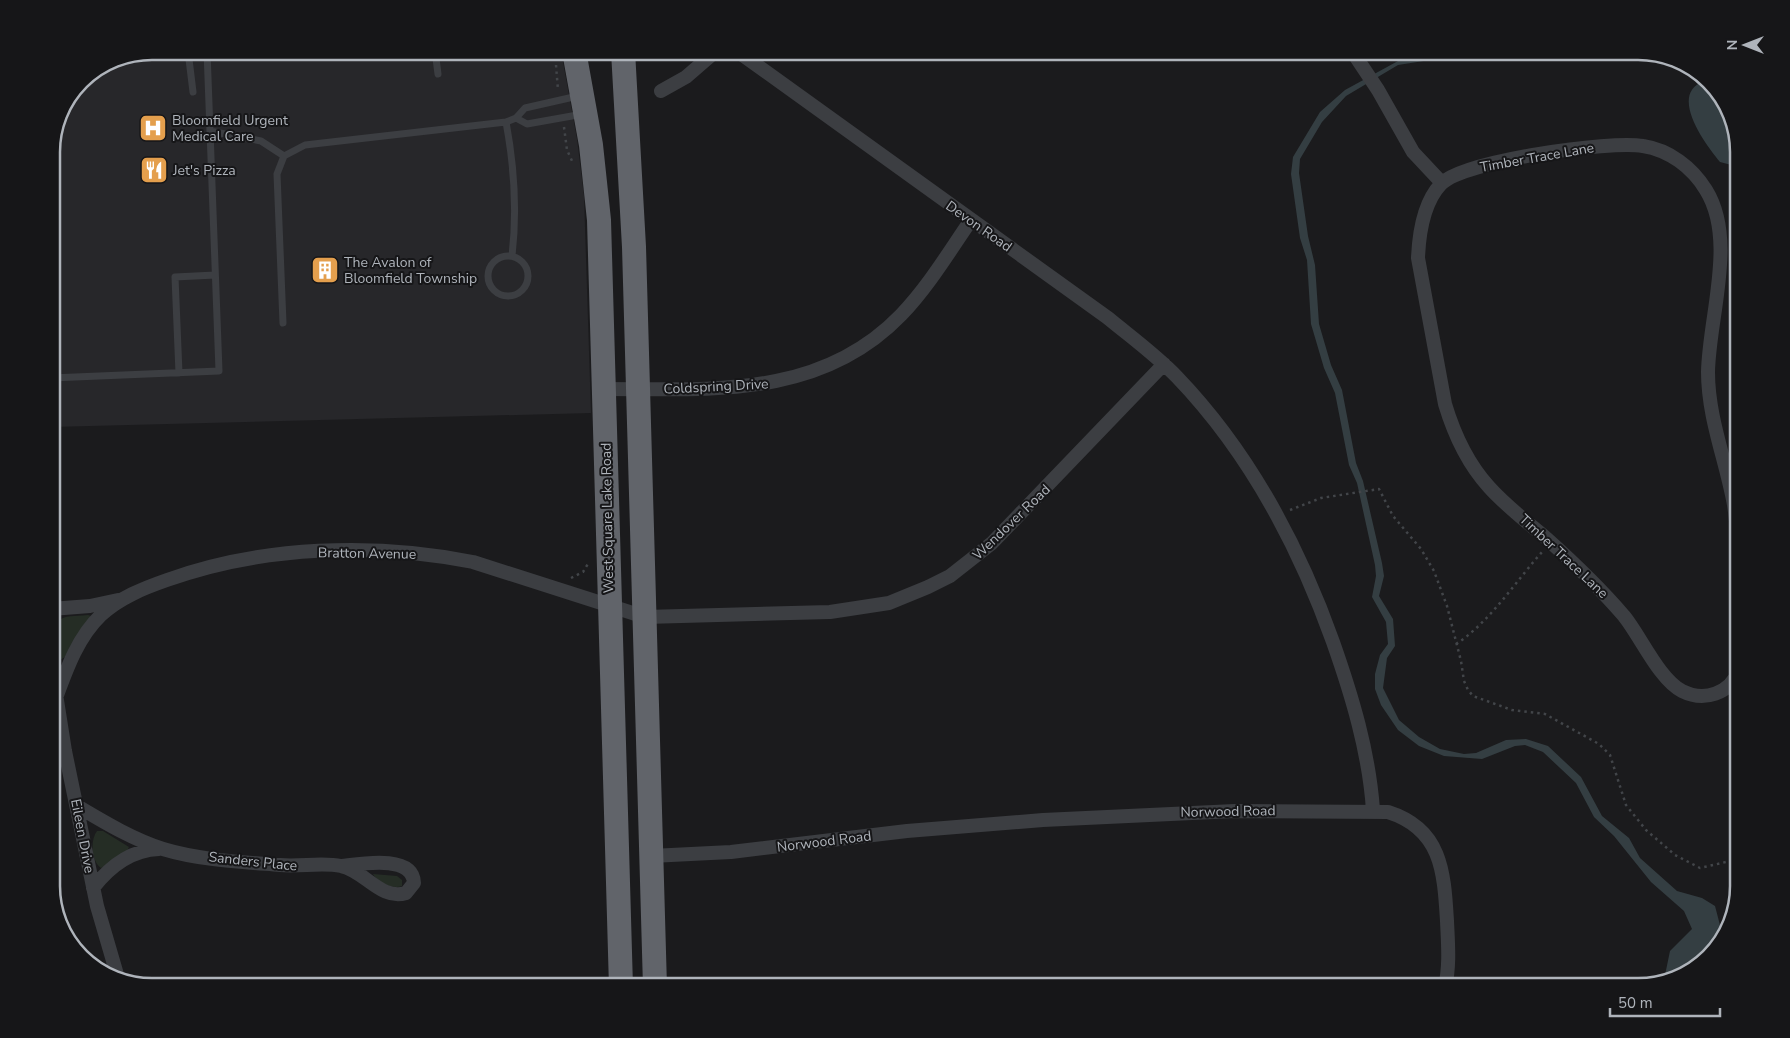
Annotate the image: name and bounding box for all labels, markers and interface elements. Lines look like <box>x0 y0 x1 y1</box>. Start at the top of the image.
north arrow <box>1720 20 1770 70</box>
text: N <box>1723 40 1742 50</box>
place label: Bloomfield Urgent Medical Care <box>172 111 288 146</box>
hospital icon: Bloomfield Urgent Medical Care <box>138 113 168 143</box>
street label: Timber Trace Lane <box>1479 138 1596 177</box>
restaurant icon: Jet's Pizza <box>139 155 169 185</box>
place label: Jet's Pizza <box>172 161 236 180</box>
street label: Devon Road <box>942 197 1016 256</box>
place label: The Avalon of Bloomfield Township <box>344 253 477 288</box>
building icon: The Avalon of Bloomfield Township <box>310 255 340 285</box>
street label: Coldspring Drive <box>663 374 769 399</box>
street label: West Square Lake Road <box>597 442 618 593</box>
street label: Wendover Road <box>968 480 1054 564</box>
street label: Timber Trace Lane <box>1515 510 1612 603</box>
street label: Bratton Avenue <box>318 543 416 564</box>
street label: Eileen Drive <box>66 797 99 875</box>
street label: Norwood Road <box>1180 801 1276 822</box>
street label: Norwood Road <box>776 826 872 857</box>
street label: Sanders Place <box>208 847 298 876</box>
scale bar <box>1610 986 1720 1018</box>
text: 50 m <box>1618 993 1653 1013</box>

